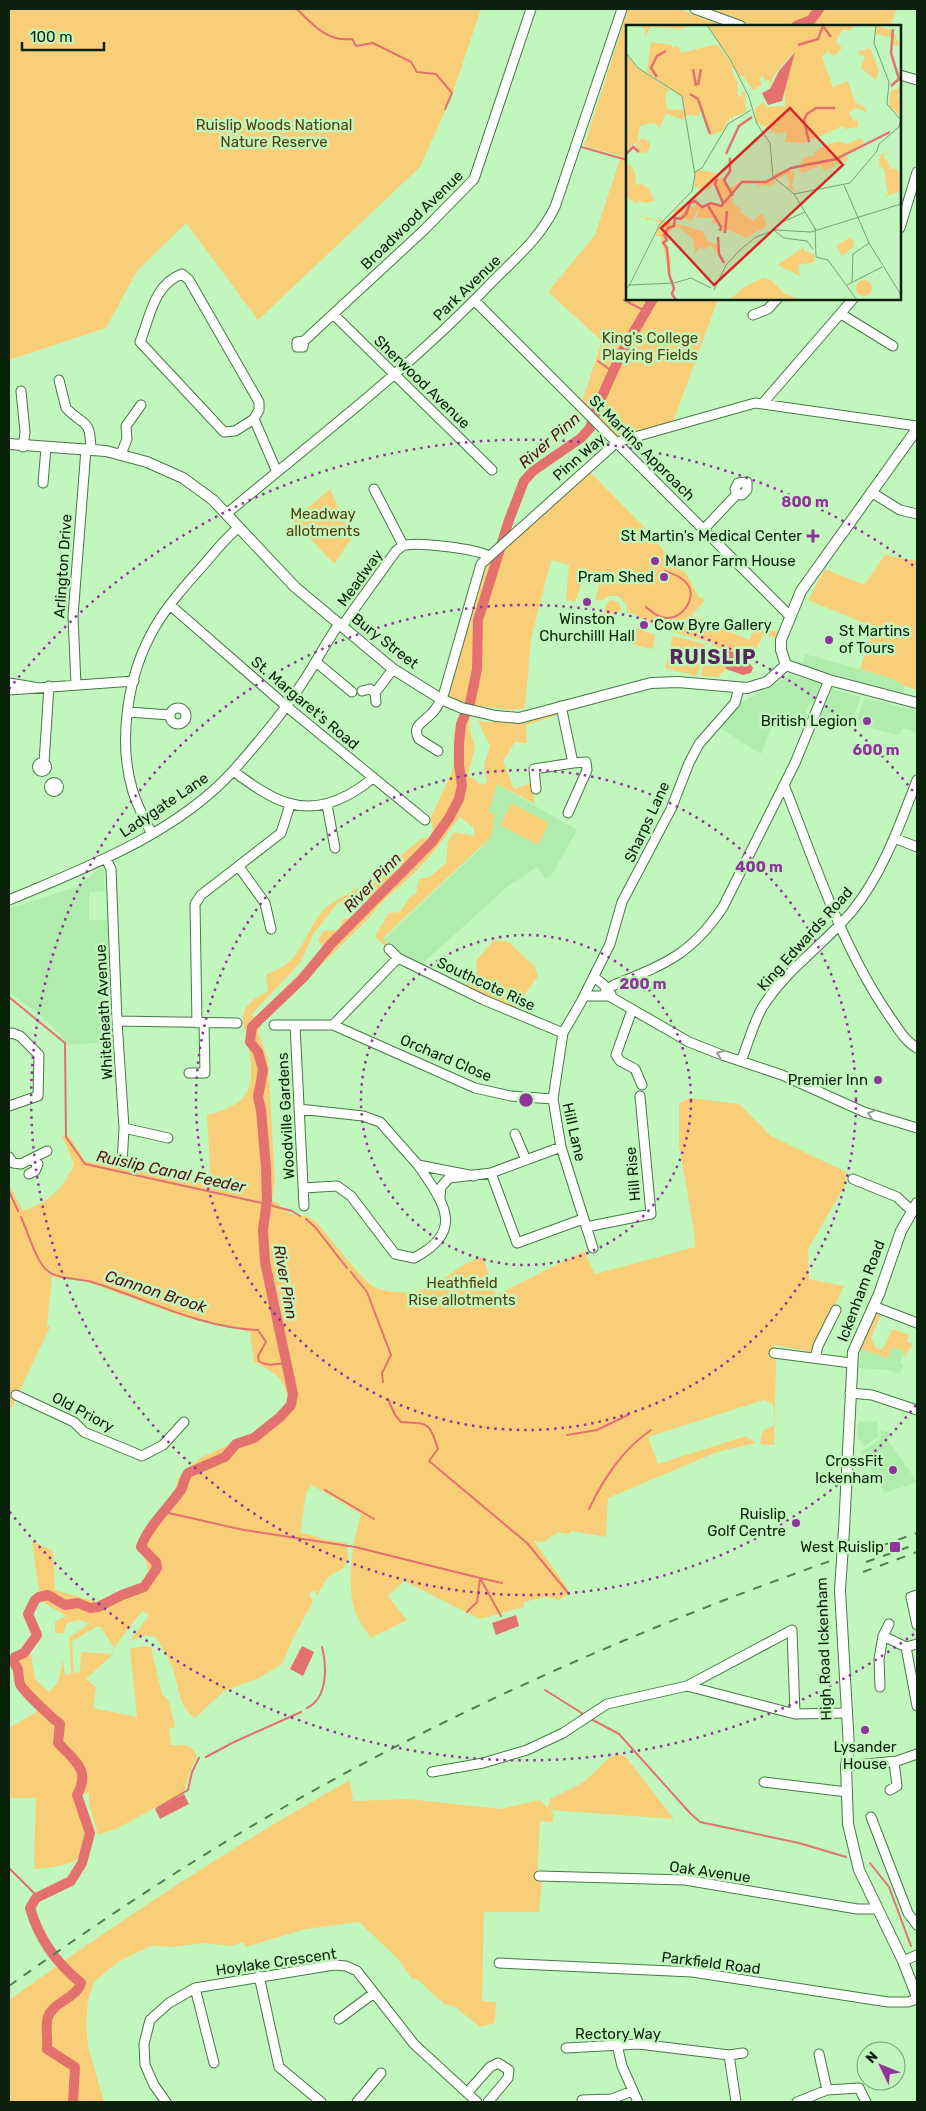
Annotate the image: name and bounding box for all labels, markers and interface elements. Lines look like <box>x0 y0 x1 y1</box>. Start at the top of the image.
scale bar <box>22 20 105 52</box>
inset map <box>626 25 901 300</box>
text: 100 m <box>30 28 72 46</box>
park label: Ruislip Woods National Nature Reserve <box>196 116 352 151</box>
street label: Broadwood Avenue <box>357 167 467 273</box>
street label: Park Avenue <box>430 251 504 325</box>
park label: King's College Playing Fields <box>602 329 698 364</box>
street label: Sherwood Avenue <box>370 332 474 432</box>
street label: St Martins Approach <box>585 391 699 505</box>
water label: River Pinn <box>515 409 584 472</box>
street label: Pinn Way <box>549 430 609 484</box>
text: 800 m <box>781 493 829 511</box>
park label: Meadway allotments <box>286 505 360 540</box>
street label: Arlington Drive <box>50 513 76 619</box>
place label: St Martin's Medical Center <box>621 527 802 545</box>
marker: St Martin's Medical Center <box>806 529 820 543</box>
street label: Meadway <box>333 546 387 610</box>
place label: Manor Farm House <box>665 552 796 570</box>
marker: Manor Farm House <box>649 555 661 567</box>
place label: Pram Shed <box>578 568 654 586</box>
marker: Pram Shed <box>658 571 670 583</box>
marker: Winston Churchilll Hall <box>581 596 593 608</box>
street label: Bury Street <box>348 609 422 673</box>
place label: Winston Churchilll Hall <box>539 610 635 645</box>
place label: Cow Byre Gallery <box>654 616 772 634</box>
marker: Cow Byre Gallery <box>638 619 650 631</box>
place label: St Martins of Tours <box>839 622 910 657</box>
marker: St Martins of Tours <box>823 634 835 646</box>
district label: RUISLIP <box>670 645 757 669</box>
street label: St. Margaret's Road <box>247 653 363 753</box>
place label: British Legion <box>761 712 857 730</box>
marker: British Legion <box>861 715 873 727</box>
text: 600 m <box>852 741 900 759</box>
street label: Ladygate Lane <box>116 769 212 841</box>
street label: Sharps Lane <box>620 779 674 865</box>
water label: River Pinn <box>339 849 405 916</box>
text: 400 m <box>735 858 783 876</box>
street label: King Edwards Road <box>754 883 856 995</box>
street label: Whiteheath Avenue <box>91 944 117 1080</box>
street label: Southcote Rise <box>434 953 538 1015</box>
text: 200 m <box>619 975 667 993</box>
street label: Orchard Close <box>397 1031 495 1085</box>
one-way arrow <box>716 1050 724 1060</box>
street label: Woodville Gardens <box>274 1052 298 1180</box>
place label: Premier Inn <box>788 1071 868 1089</box>
marker: Premier Inn <box>872 1074 884 1086</box>
centre of rings <box>517 1091 535 1109</box>
street label: Hill Lane <box>559 1101 589 1163</box>
one-way arrow <box>867 1109 875 1119</box>
water label: Ruislip Canal Feeder <box>95 1146 248 1197</box>
street label: Hill Rise <box>622 1146 644 1202</box>
street label: Ickenham Road <box>833 1238 889 1344</box>
water label: River Pinn <box>270 1243 301 1321</box>
water label: Cannon Brook <box>103 1266 210 1317</box>
park label: Heathfield Rise allotments <box>408 1274 516 1309</box>
street label: Old Priory <box>49 1388 117 1436</box>
place label: CrossFit Ickenham <box>815 1452 883 1487</box>
marker: CrossFit Ickenham <box>887 1464 899 1476</box>
place label: Ruislip Golf Centre <box>707 1505 786 1540</box>
marker: Ruislip Golf Centre <box>790 1517 802 1529</box>
place label: West Ruislip <box>800 1538 884 1556</box>
marker: West Ruislip <box>888 1540 902 1554</box>
street label: High Road Ickenham <box>813 1577 835 1721</box>
marker: Lysander House <box>859 1724 871 1736</box>
place label: Lysander House <box>833 1738 897 1773</box>
street label: Oak Avenue <box>668 1857 752 1887</box>
street label: Hoylake Crescent <box>214 1945 338 1979</box>
street label: Parkfield Road <box>660 1948 762 1978</box>
street label: Rectory Way <box>575 2025 661 2043</box>
north arrow <box>856 2041 906 2091</box>
text: N <box>862 2048 882 2067</box>

